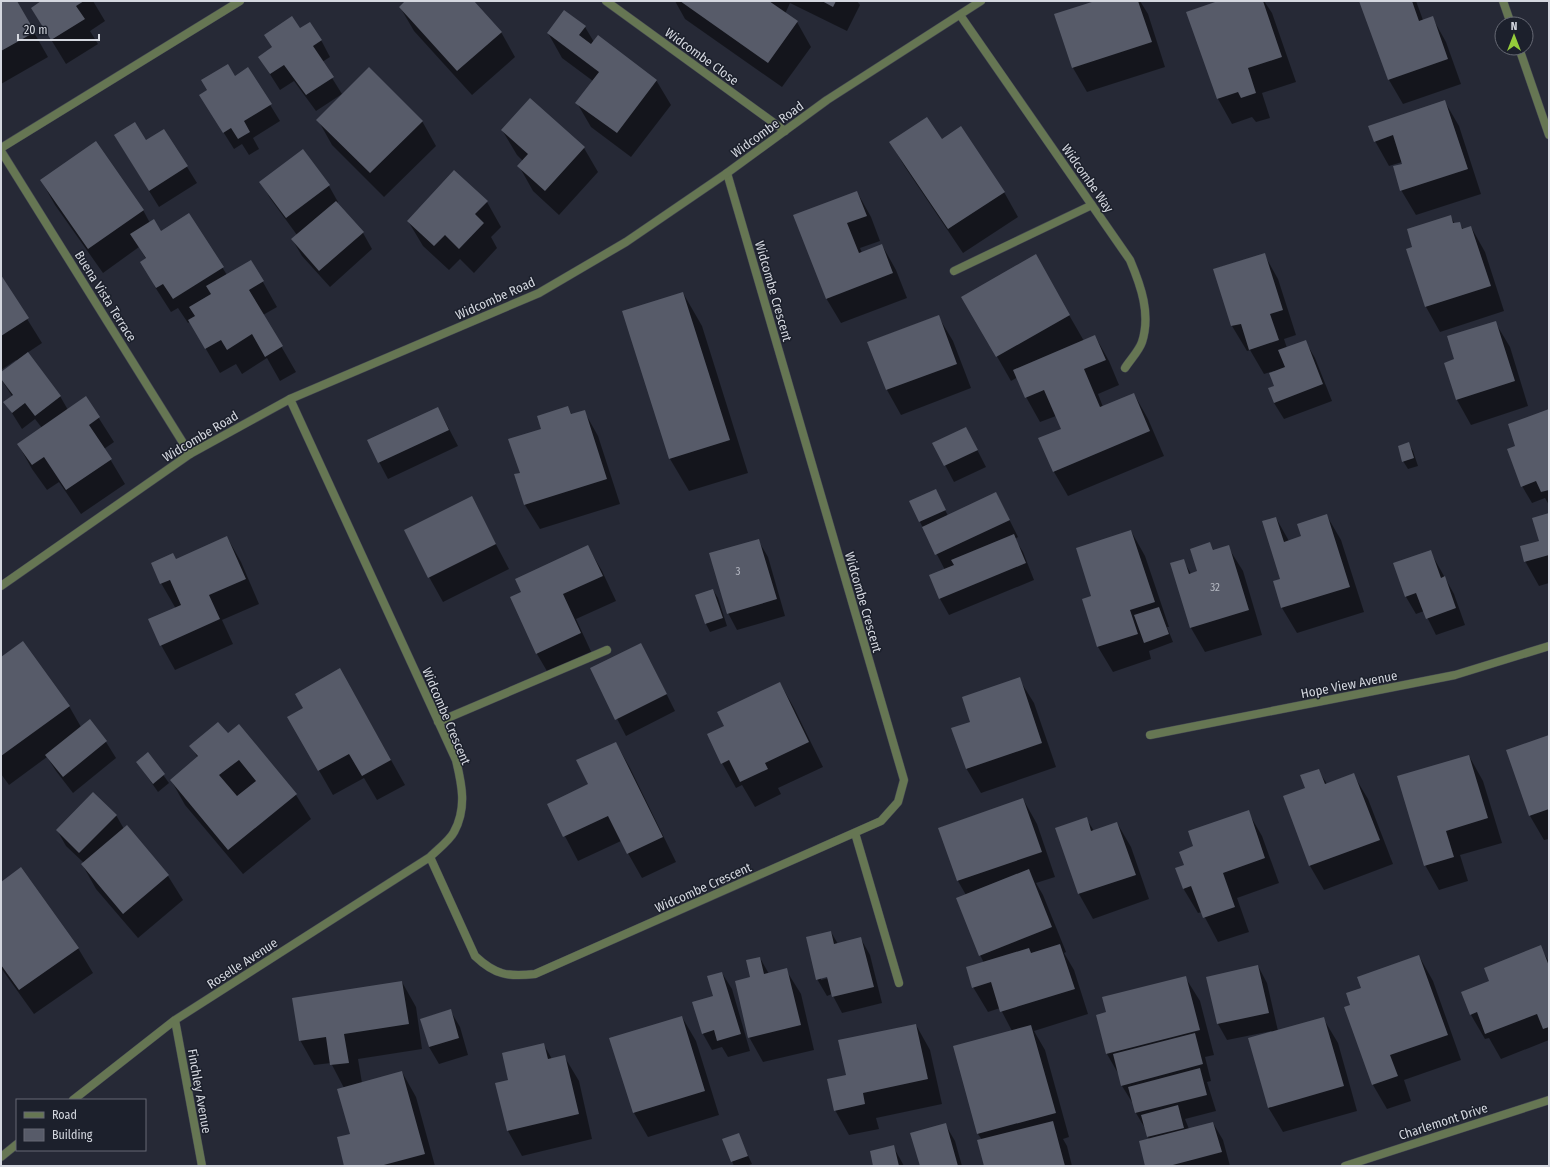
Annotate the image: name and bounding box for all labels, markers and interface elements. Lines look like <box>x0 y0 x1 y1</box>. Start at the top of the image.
scale bar <box>18 16 99 42</box>
north arrow <box>1494 16 1534 56</box>
text: N <box>1511 20 1517 33</box>
text: 20 m <box>24 23 48 37</box>
street label: Widcombe Close <box>662 25 741 88</box>
street label: Widcombe Road <box>728 98 806 161</box>
street label: Widcombe Way <box>1059 141 1117 215</box>
street label: Widcombe Crescent <box>752 239 795 344</box>
street label: Buena Vista Terrace <box>72 248 140 344</box>
street label: Widcombe Road <box>453 274 537 323</box>
street label: Widcombe Road <box>160 408 241 465</box>
street label: Widcombe Crescent <box>842 550 885 655</box>
house number: 3 <box>736 565 741 578</box>
house number: 32 <box>1210 581 1220 594</box>
street label: Widcombe Crescent <box>419 665 474 768</box>
street label: Hope View Avenue <box>1300 668 1399 701</box>
street label: Widcombe Crescent <box>653 859 754 915</box>
street label: Roselle Avenue <box>204 935 280 992</box>
street label: Finchley Avenue <box>185 1048 214 1134</box>
legend <box>16 1099 146 1151</box>
street label: Charlemont Drive <box>1397 1100 1489 1143</box>
text: Road <box>52 1108 77 1122</box>
text: Building <box>52 1128 93 1142</box>

